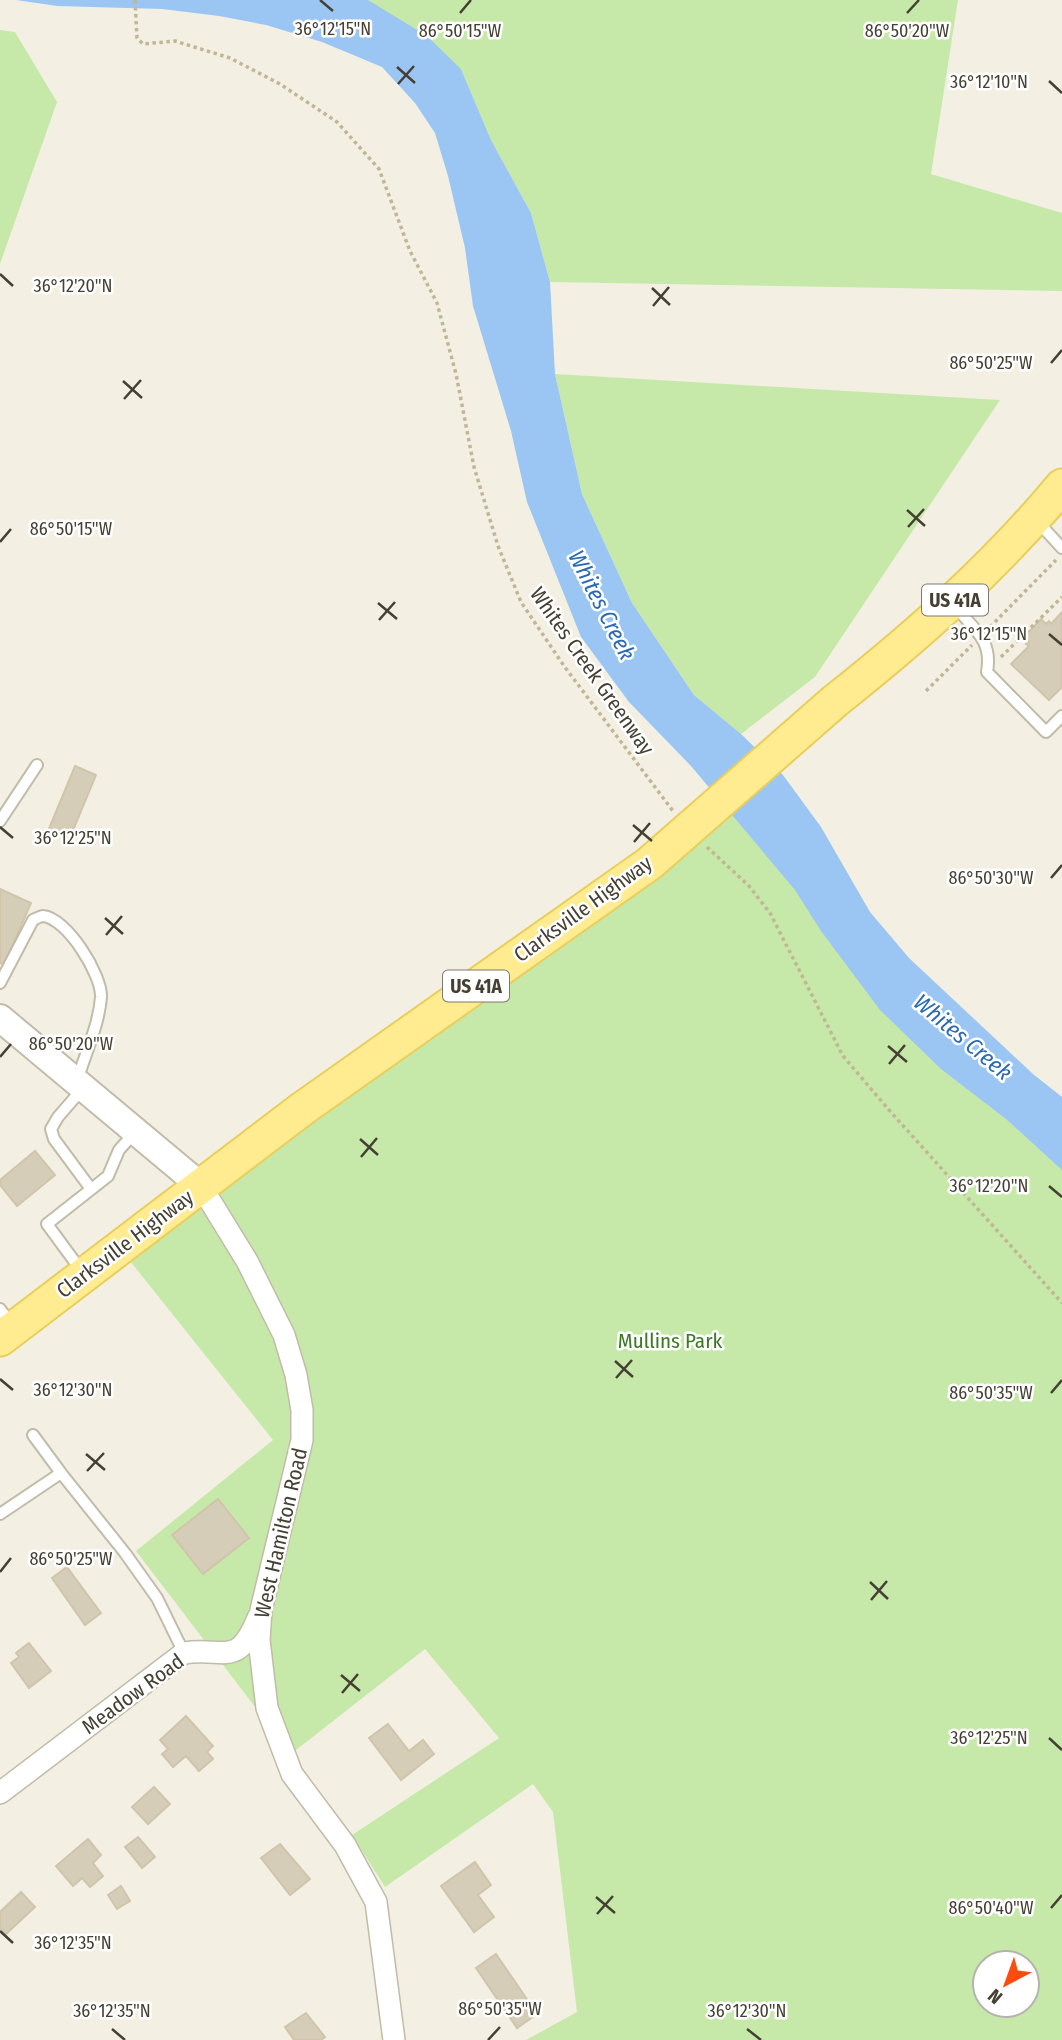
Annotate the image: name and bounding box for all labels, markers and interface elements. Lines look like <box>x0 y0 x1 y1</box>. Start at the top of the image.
text: 36°12'15"N <box>295 18 371 40</box>
text: 86°50'15"W <box>419 20 502 42</box>
text: 86°50'20"W <box>865 20 950 42</box>
text: 36°12'10"N <box>950 71 1028 93</box>
text: 36°12'20"N <box>34 275 112 297</box>
text: 86°50'25"W <box>949 352 1033 374</box>
text: 86°50'15"W <box>30 518 113 540</box>
water label: Whites Creek <box>562 545 642 665</box>
street label: Whites Creek Greenway <box>524 582 660 760</box>
road number: US 41A <box>922 584 988 615</box>
text: 36°12'15"N <box>951 623 1027 645</box>
text: 36°12'25"N <box>34 827 112 849</box>
street label: Clarksville Highway <box>509 850 658 968</box>
text: 86°50'30"W <box>949 867 1034 889</box>
road number: US 41A <box>443 970 509 1002</box>
water label: Whites Creek <box>908 988 1018 1086</box>
text: 86°50'20"W <box>29 1033 114 1055</box>
text: 36°12'20"N <box>950 1175 1028 1197</box>
street label: Clarksville Highway <box>51 1184 199 1304</box>
park label: Mullins Park <box>618 1328 722 1354</box>
text: 36°12'30"N <box>34 1379 112 1401</box>
text: 86°50'35"W <box>949 1382 1033 1404</box>
street label: West Hamilton Road <box>249 1445 313 1621</box>
text: 86°50'25"W <box>29 1548 113 1570</box>
street label: Meadow Road <box>77 1648 189 1740</box>
text: 36°12'25"N <box>950 1727 1028 1749</box>
text: 86°50'40"W <box>949 1897 1034 1919</box>
text: 36°12'35"N <box>34 1932 112 1954</box>
north arrow <box>971 1949 1041 2019</box>
text: N <box>983 1984 1007 2009</box>
text: 86°50'35"W <box>458 1998 542 2020</box>
text: 36°12'35"N <box>73 2000 151 2022</box>
text: 36°12'30"N <box>708 2000 786 2022</box>

